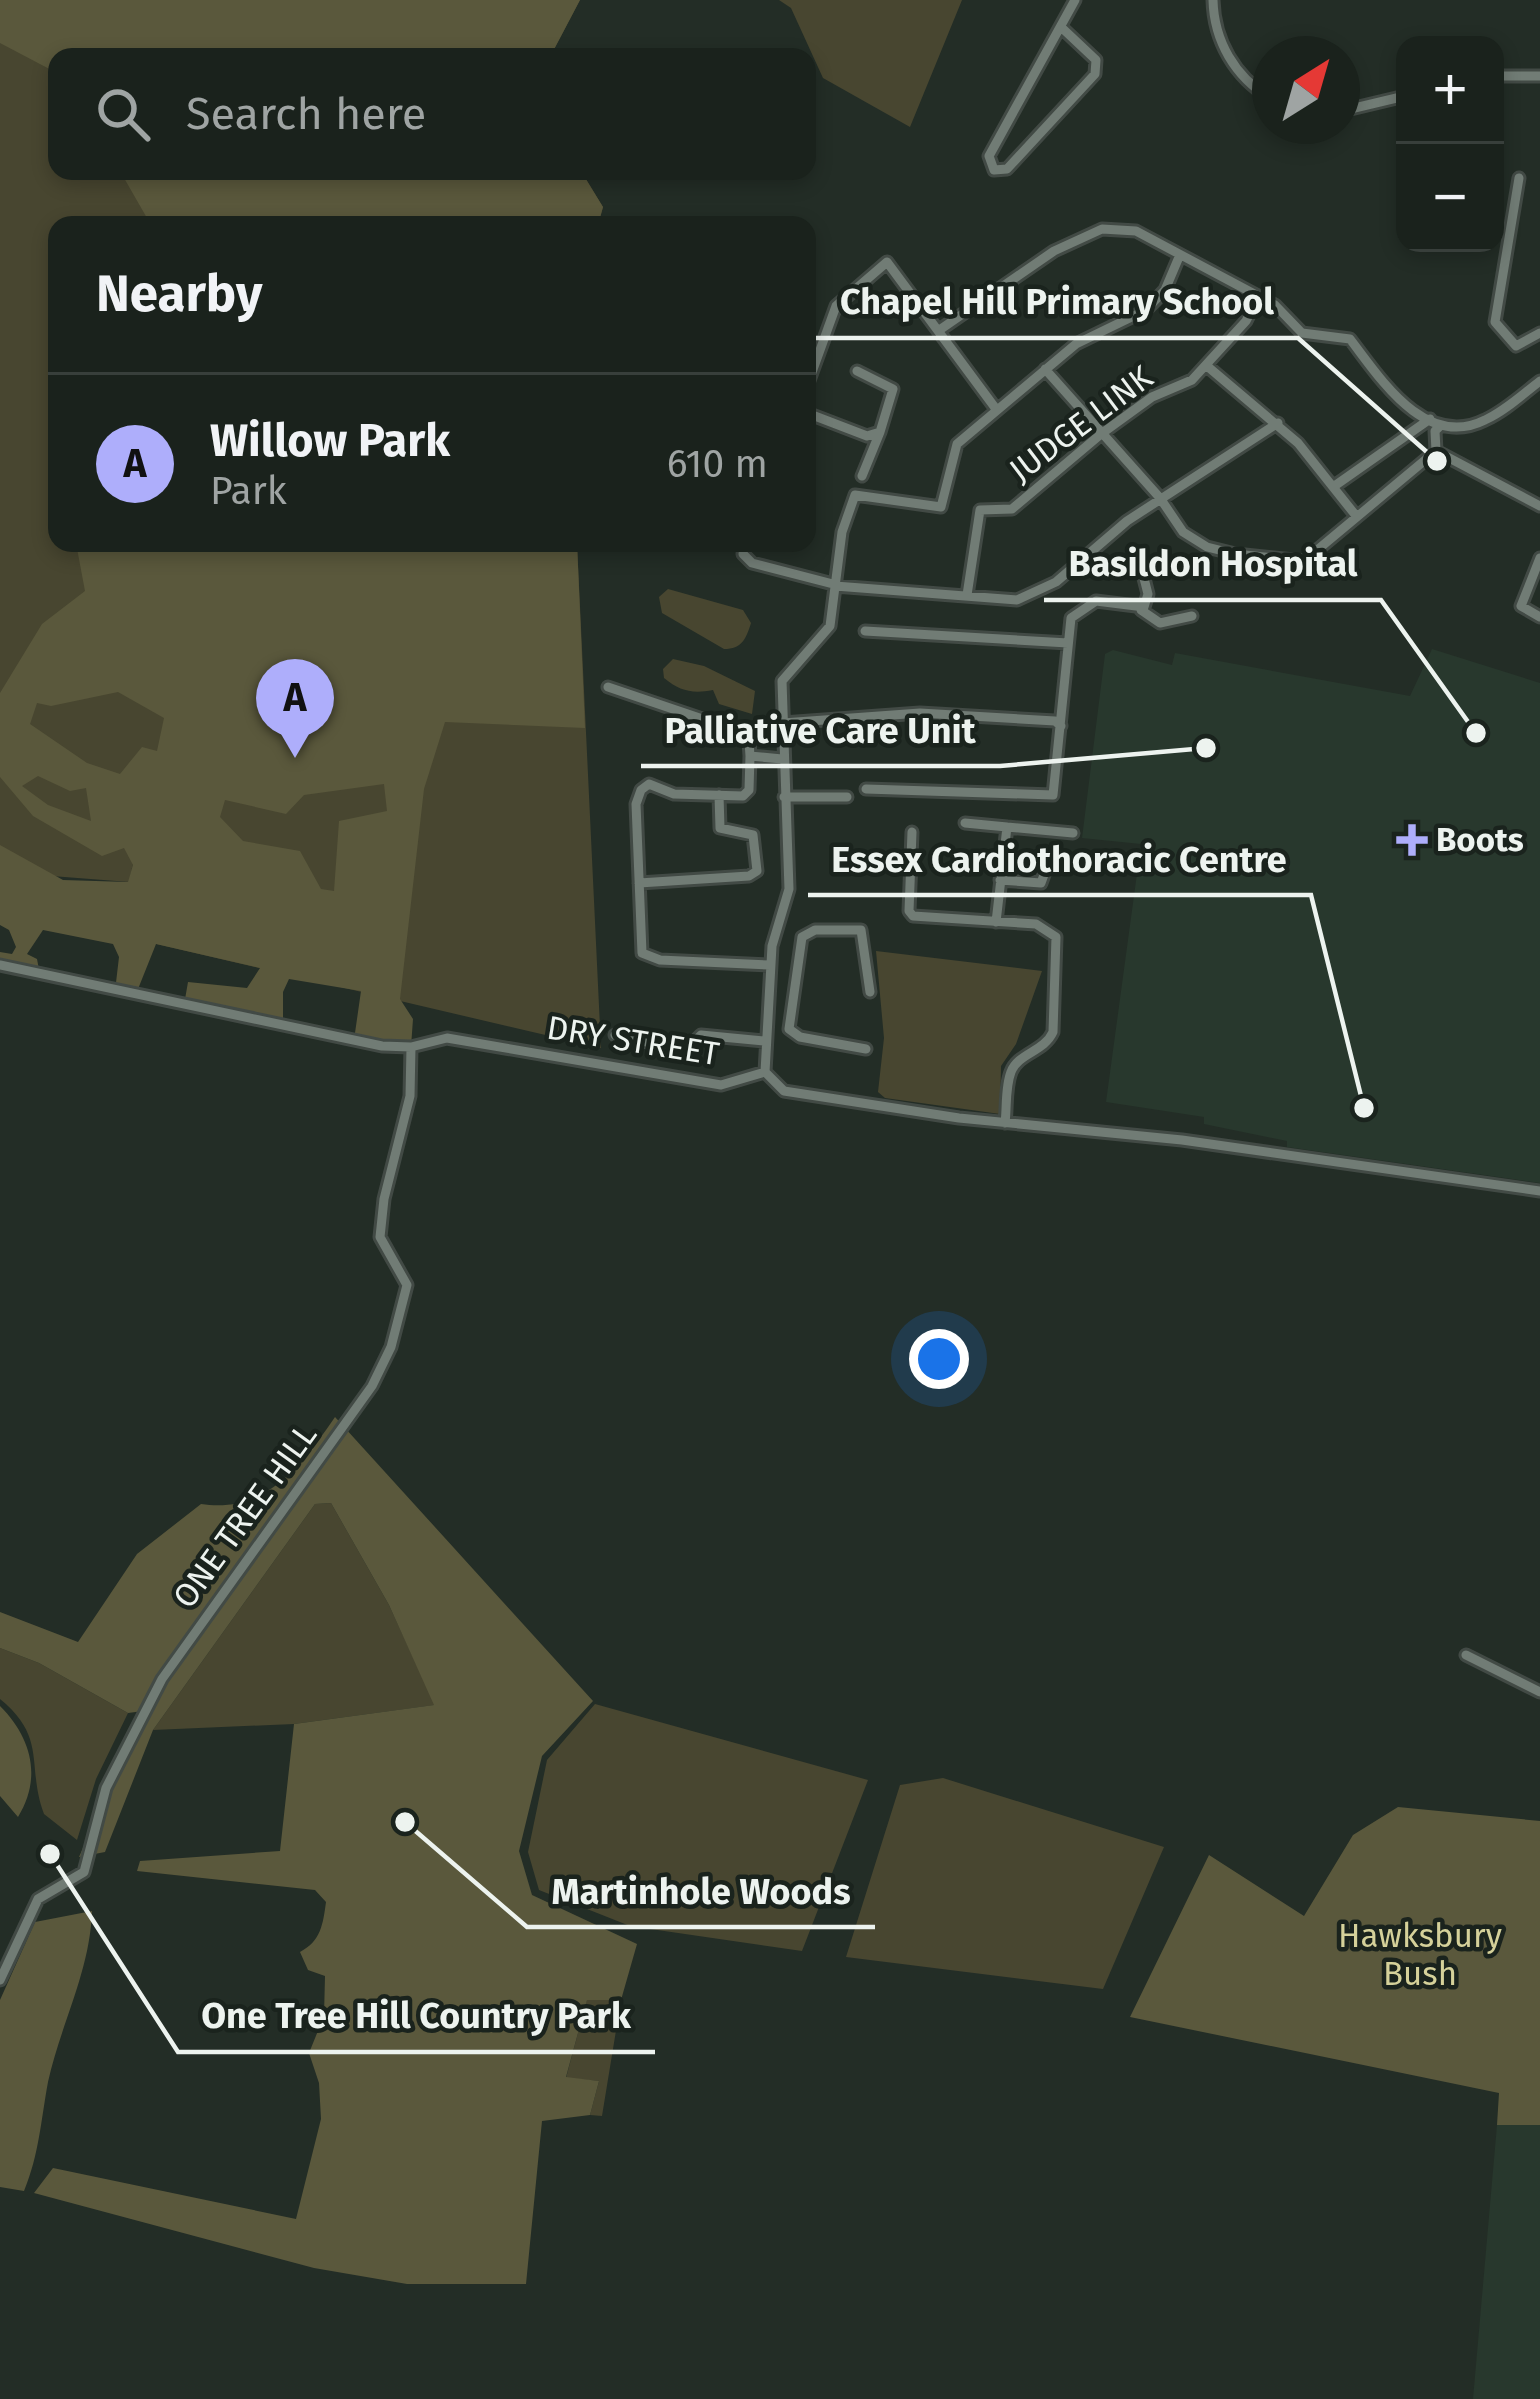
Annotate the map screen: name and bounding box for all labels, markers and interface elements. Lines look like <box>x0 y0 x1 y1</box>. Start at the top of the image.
north arrow <box>1252 36 1360 144</box>
map controls <box>1396 36 1504 252</box>
button: + <box>1396 36 1504 144</box>
search box <box>48 48 816 180</box>
icon: search <box>90 81 156 147</box>
text: Search here <box>186 87 426 141</box>
button: − <box>1396 144 1504 252</box>
text: Nearby <box>96 263 262 325</box>
callout: Chapel Hill Primary School <box>816 266 1298 338</box>
text: Chapel Hill Primary School <box>840 280 1274 324</box>
street label: JUDGE LINK <box>1002 357 1161 491</box>
text: Willow Park <box>210 414 450 468</box>
text: A <box>123 441 147 487</box>
text: 610 m <box>667 441 768 487</box>
text: Park <box>210 468 287 514</box>
callout: Basildon Hospital <box>1044 528 1381 600</box>
text: Basildon Hospital <box>1068 542 1358 586</box>
pin: A <box>256 659 334 758</box>
callout: Palliative Care Unit <box>641 694 1000 766</box>
text: Palliative Care Unit <box>664 709 977 753</box>
place label: Boots <box>1436 820 1524 860</box>
callout: Essex Cardiothoracic Centre <box>808 823 1311 895</box>
marker: Boots <box>1399 827 1425 853</box>
text: Essex Cardiothoracic Centre <box>831 838 1287 882</box>
street label: DRY STREET <box>544 1008 722 1074</box>
your location <box>909 1329 969 1389</box>
street label: ONE TREE HILL <box>165 1416 325 1616</box>
callout: Martinhole Woods <box>527 1855 875 1927</box>
text: Martinhole Woods <box>551 1870 851 1914</box>
park label: Hawksbury Bush <box>1338 1916 1502 1994</box>
callout: One Tree Hill Country Park <box>178 1980 655 2052</box>
text: One Tree Hill Country Park <box>201 1994 632 2038</box>

